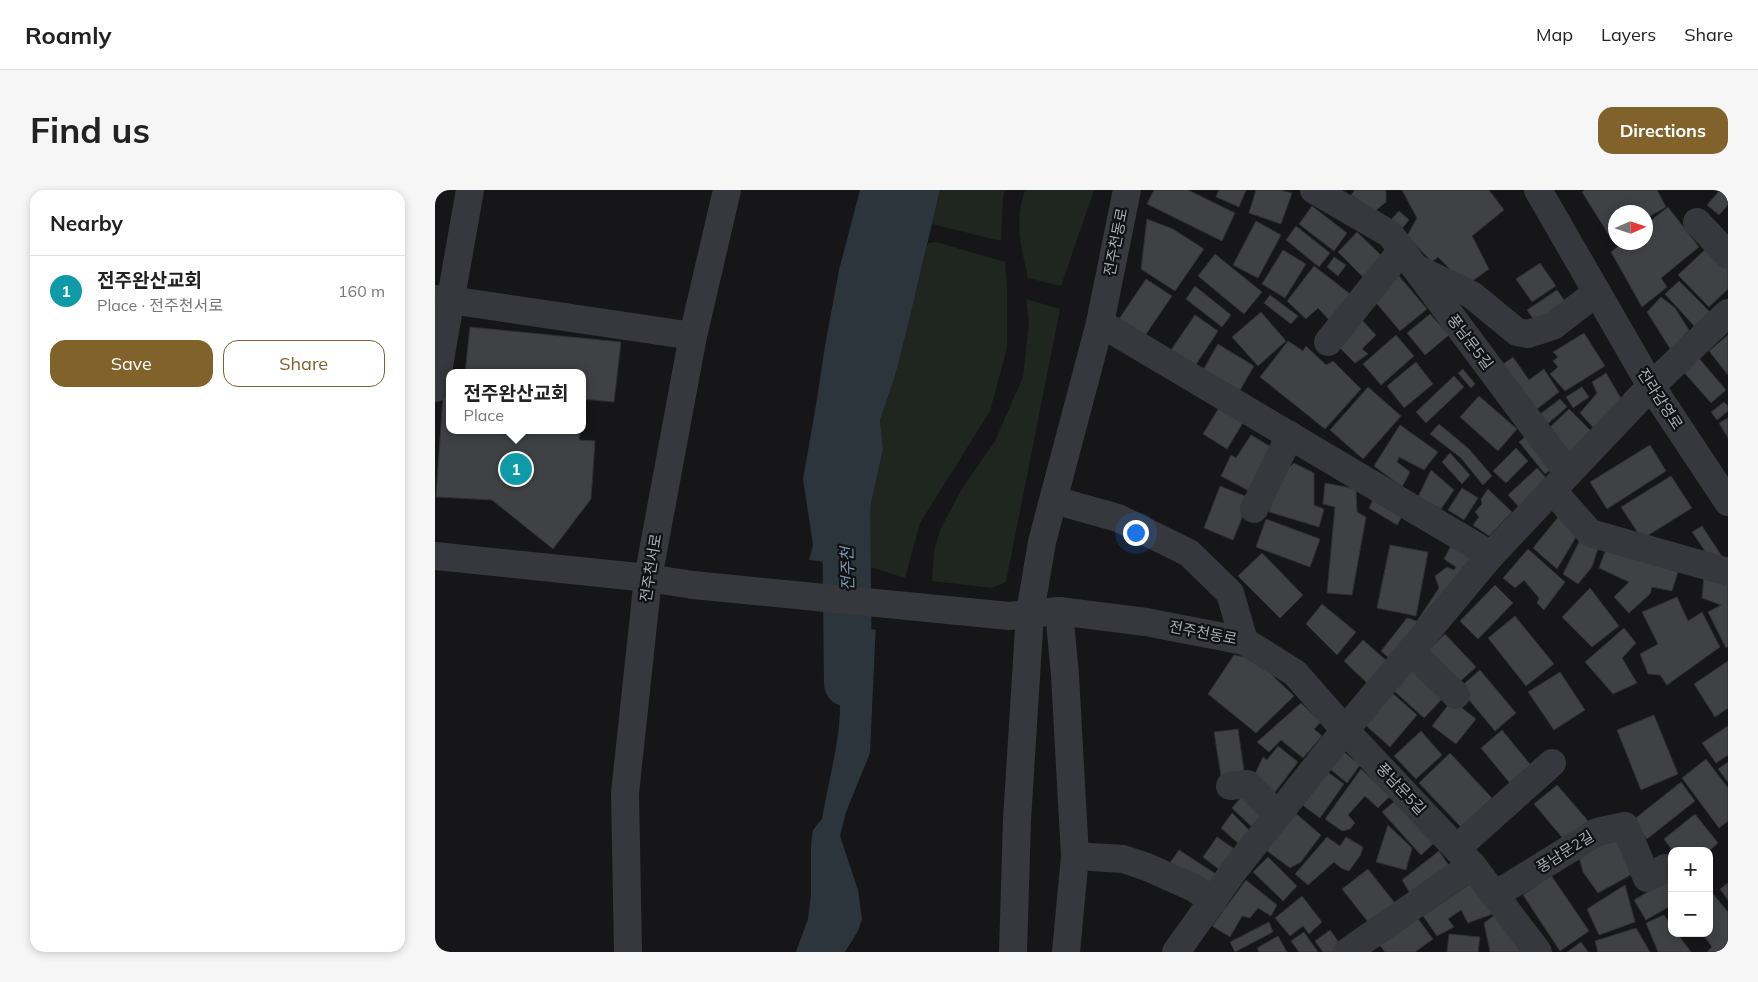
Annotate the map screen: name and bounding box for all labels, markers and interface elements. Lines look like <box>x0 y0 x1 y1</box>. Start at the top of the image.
text: Roamly <box>25 20 112 50</box>
text: Map <box>1536 23 1573 46</box>
text: Layers <box>1601 23 1656 46</box>
text: Share <box>1684 23 1733 46</box>
button: Directions <box>1598 107 1728 154</box>
text: Find us <box>30 108 150 152</box>
north arrow <box>1608 205 1653 250</box>
street label: 전주천동로 <box>1100 206 1131 278</box>
text: Nearby <box>50 210 123 236</box>
text: 전주완산교회 <box>97 268 202 292</box>
text: 1 <box>61 281 71 301</box>
text: 160 m <box>338 281 385 301</box>
text: Place · 전주천서로 <box>97 295 223 315</box>
street label: 풍남문5길 <box>1443 310 1497 373</box>
button: Save <box>50 340 213 387</box>
button: Share <box>223 340 385 387</box>
street label: 전라감영로 <box>1634 365 1687 433</box>
popup <box>446 369 586 434</box>
text: 전주완산교회 <box>464 381 568 405</box>
text: Place <box>464 405 504 425</box>
pin: 1 <box>500 450 532 488</box>
your location <box>1123 520 1149 546</box>
street label: 전주천서로 <box>636 532 665 603</box>
water label: 전주천 <box>837 544 857 591</box>
street label: 전주천동로 <box>1167 617 1239 648</box>
street label: 풍남문5길 <box>1373 759 1430 819</box>
street label: 풍남문2길 <box>1532 827 1597 877</box>
map controls <box>1668 847 1713 937</box>
button: + <box>1668 847 1713 892</box>
button: − <box>1668 892 1713 937</box>

